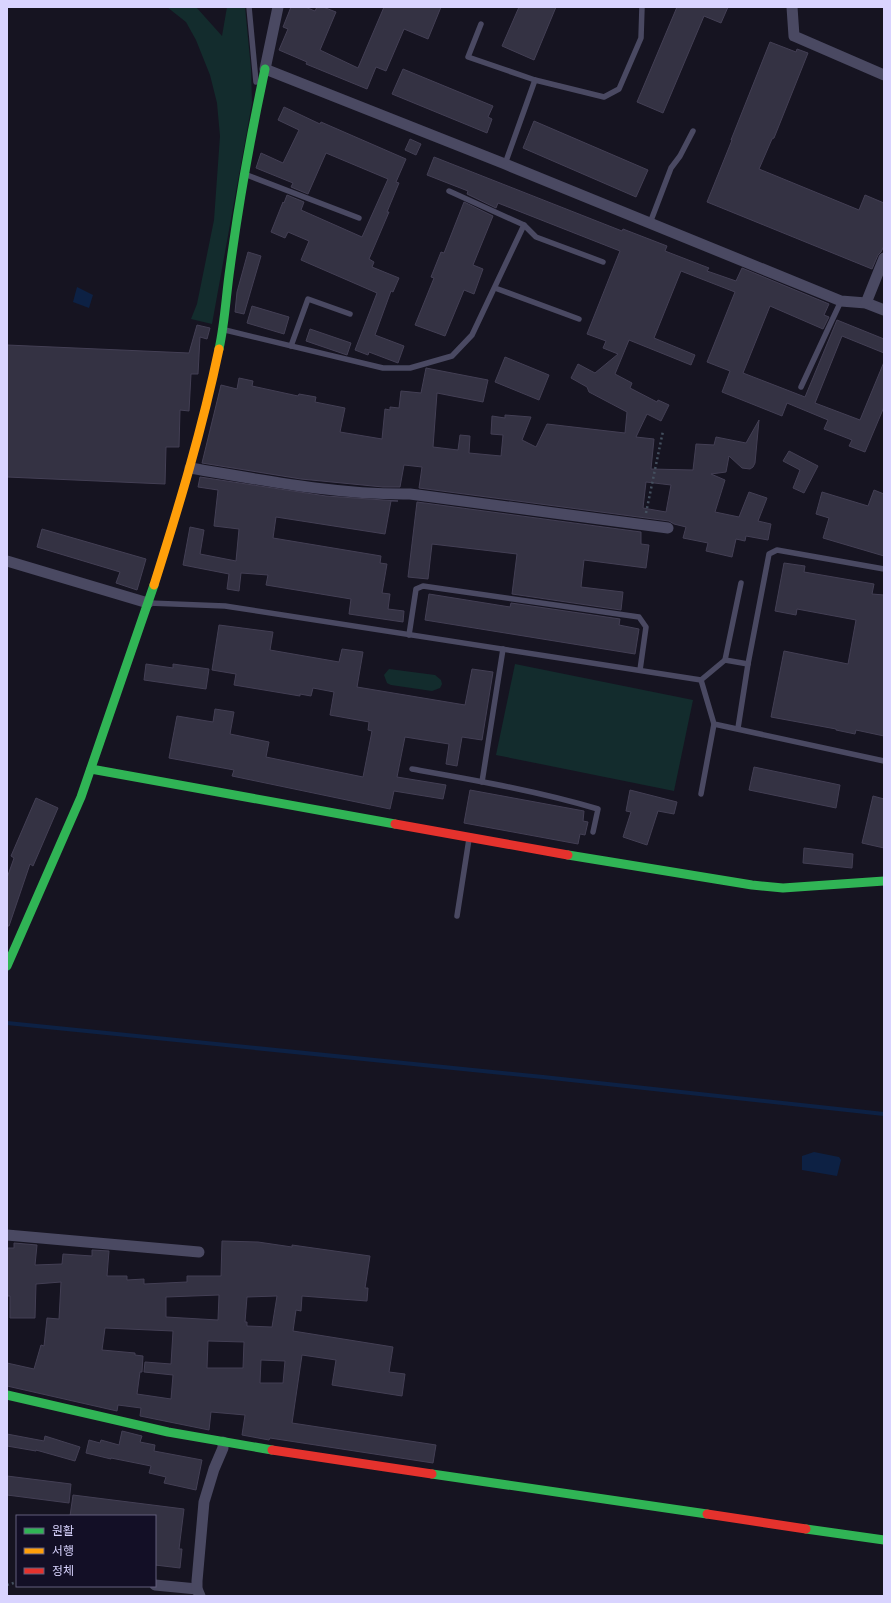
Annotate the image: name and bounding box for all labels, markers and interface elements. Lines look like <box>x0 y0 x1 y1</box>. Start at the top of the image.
legend <box>16 1515 156 1587</box>
text: 원활 <box>52 1523 74 1538</box>
text: 서행 <box>52 1543 74 1558</box>
text: 정체 <box>52 1563 74 1578</box>

